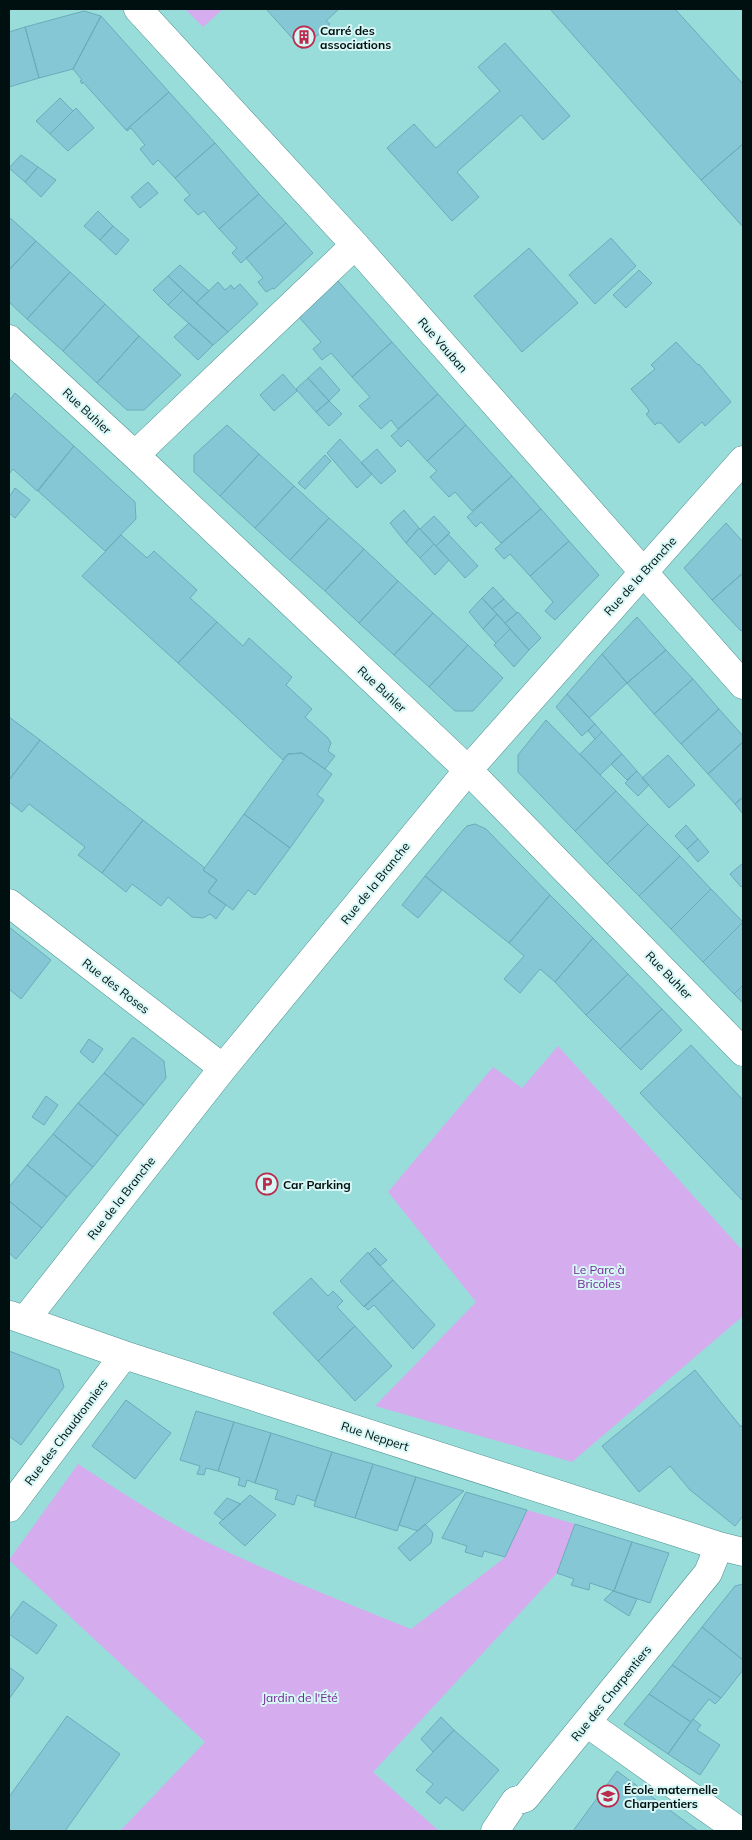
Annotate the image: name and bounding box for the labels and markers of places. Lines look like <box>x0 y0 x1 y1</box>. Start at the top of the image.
place label: Carré des associations <box>320 23 391 52</box>
building icon: Carré des associations <box>292 25 316 49</box>
parking icon: Car Parking <box>255 1172 279 1196</box>
place label: Car Parking <box>283 1177 351 1192</box>
place label: École maternelle Charpentiers <box>624 1782 718 1811</box>
school or university icon: École maternelle Charpentiers <box>596 1784 620 1808</box>

